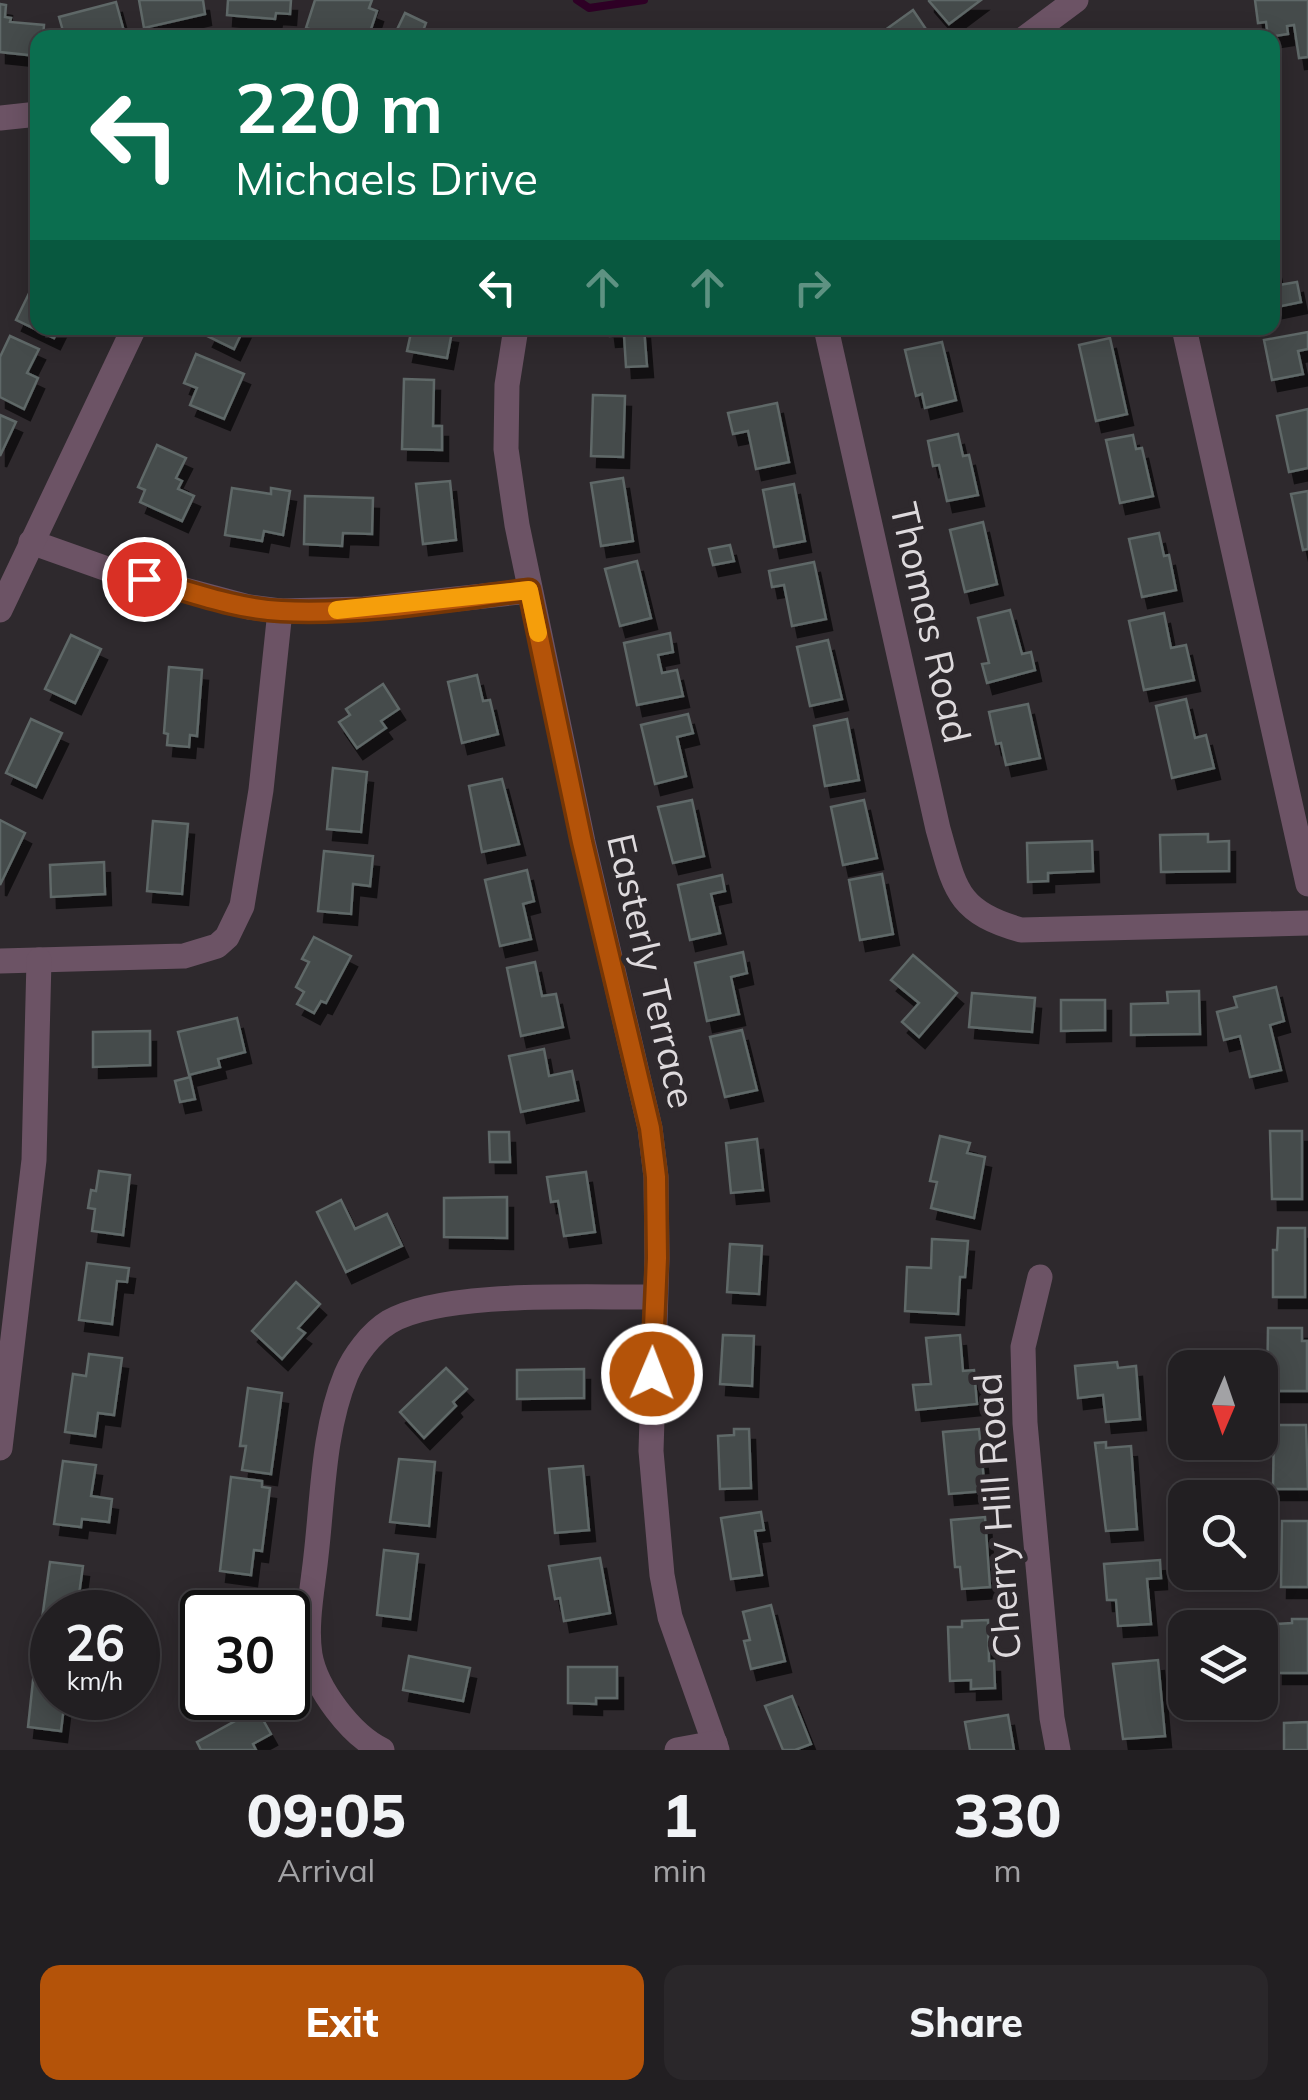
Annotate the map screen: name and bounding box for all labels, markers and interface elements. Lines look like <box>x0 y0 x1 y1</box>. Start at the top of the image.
text: 220 m <box>235 63 443 151</box>
icon: left <box>70 70 200 200</box>
text: Michaels Drive <box>235 150 538 206</box>
icon: left <box>470 260 525 315</box>
icon: ahead <box>575 260 630 315</box>
icon: ahead <box>680 260 735 315</box>
icon: right <box>785 260 840 315</box>
street label: Thomas Road <box>880 498 982 748</box>
pin <box>102 537 187 622</box>
icon: arrive <box>117 552 172 607</box>
street label: Easterly Terrace <box>597 829 707 1113</box>
position arrow <box>600 1322 704 1426</box>
north arrow <box>1168 1350 1278 1460</box>
map controls <box>1168 1350 1278 1720</box>
street label: Cherry Hill Road <box>963 1371 1031 1661</box>
button: search <box>1168 1480 1278 1590</box>
speed limit sign: 30 <box>180 1590 310 1720</box>
button: layers <box>1168 1610 1278 1720</box>
text: 26 <box>65 1611 125 1674</box>
text: km/h <box>67 1665 123 1696</box>
text: 09:05 <box>246 1777 406 1852</box>
text: 1 <box>662 1777 698 1852</box>
text: 330 <box>953 1777 1061 1852</box>
text: Arrival <box>277 1850 375 1890</box>
text: min <box>653 1850 707 1890</box>
text: m <box>993 1850 1022 1890</box>
button: Exit <box>40 1965 644 2080</box>
button: Share <box>664 1965 1268 2080</box>

